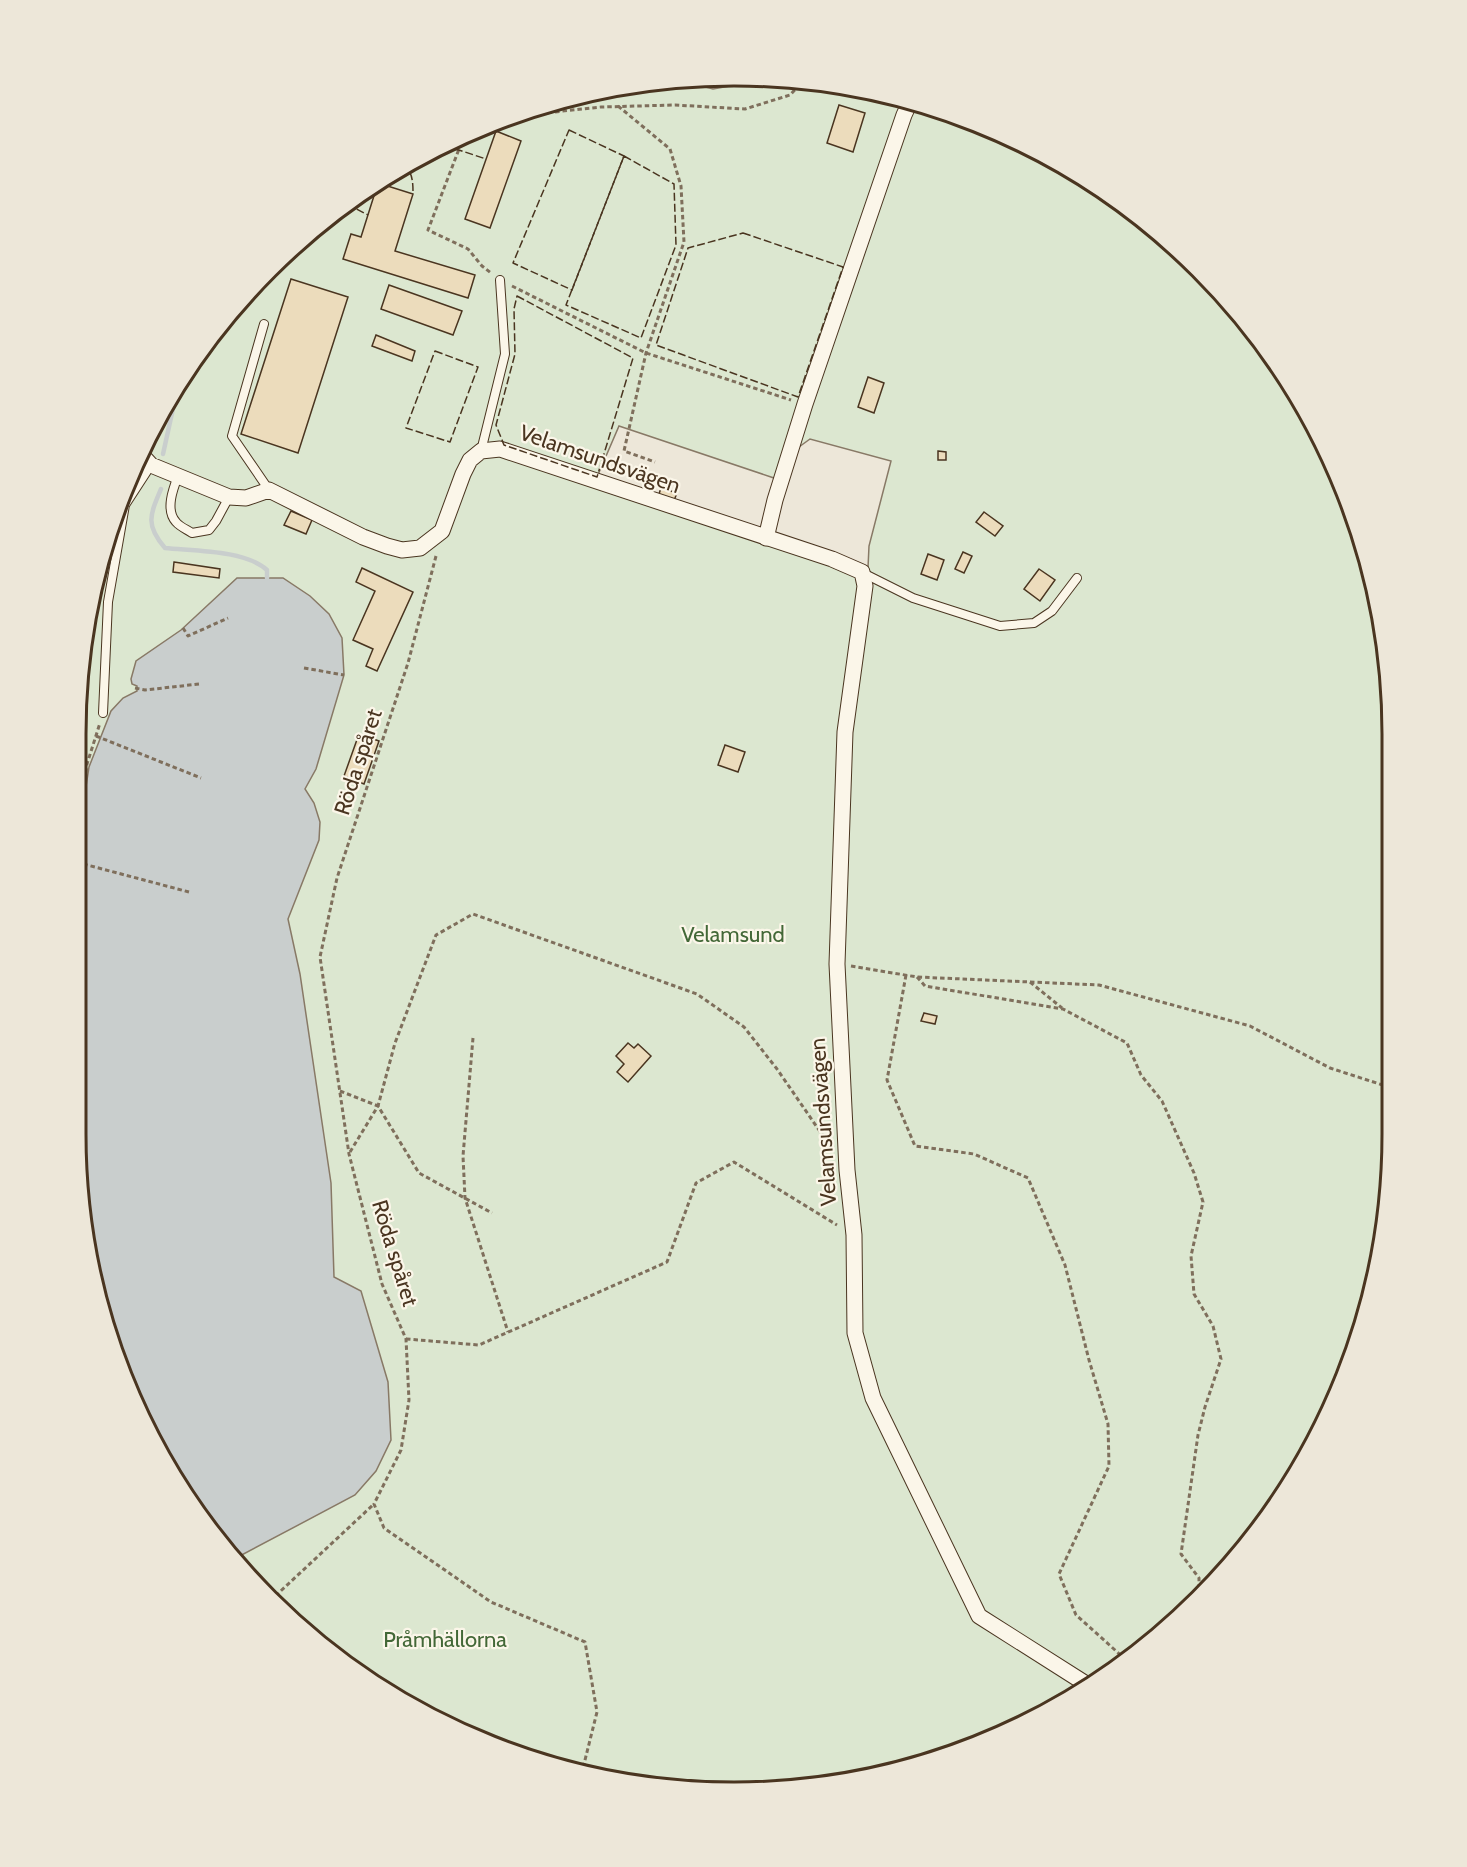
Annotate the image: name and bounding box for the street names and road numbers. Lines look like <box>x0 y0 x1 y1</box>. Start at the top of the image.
street label: Velamsundsvägen <box>516 419 684 499</box>
street label: Röda spåret <box>328 705 388 818</box>
street label: Velamsundsvägen <box>804 1037 842 1207</box>
street label: Röda spåret <box>366 1196 424 1310</box>

